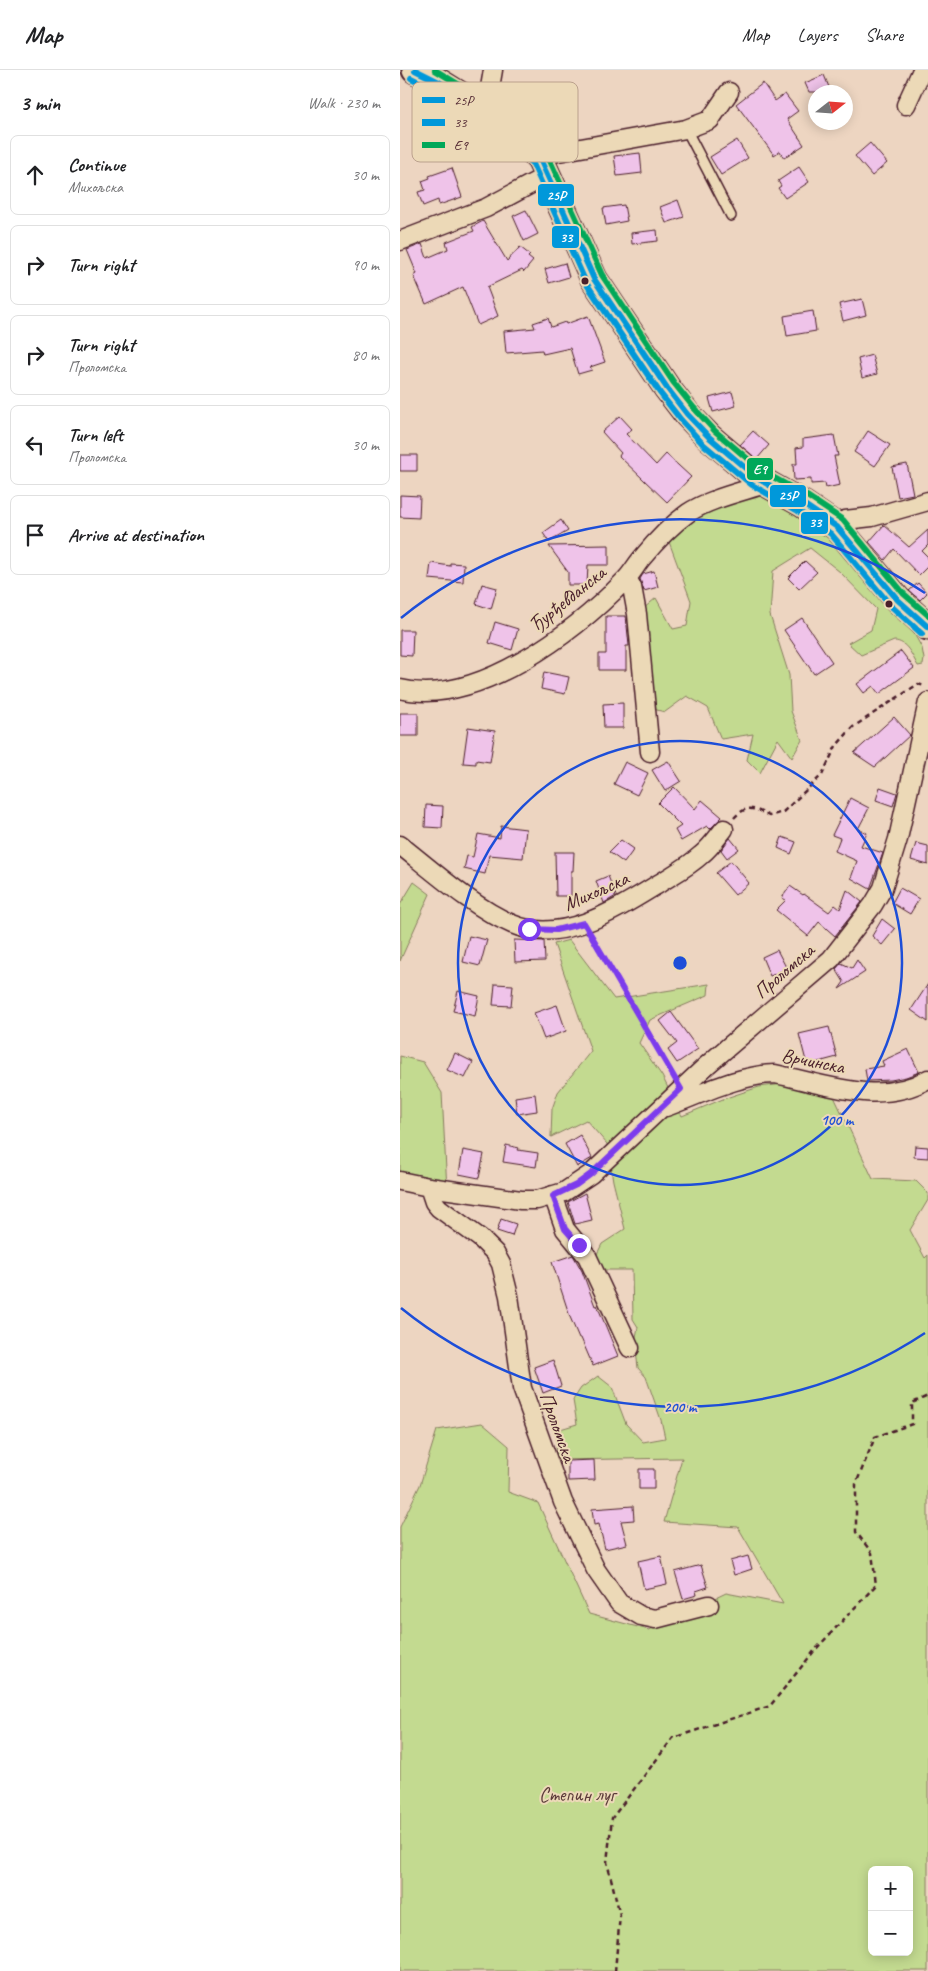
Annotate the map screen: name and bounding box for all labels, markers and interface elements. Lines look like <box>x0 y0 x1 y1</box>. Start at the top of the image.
text: Map <box>25 20 62 50</box>
text: Map <box>742 24 770 46</box>
text: Layers <box>798 24 837 46</box>
text: Share <box>865 24 903 46</box>
legend <box>412 82 578 162</box>
north arrow <box>808 85 853 130</box>
text: 3 min <box>20 90 60 116</box>
text: 25P <box>454 92 476 109</box>
text: Walk · 230 m <box>308 93 380 113</box>
text: 33 <box>454 114 468 131</box>
text: E9 <box>454 137 469 154</box>
text: Continue <box>68 153 125 177</box>
icon: ahead <box>21 161 49 189</box>
text: 30 m <box>352 165 379 185</box>
text: Михољска <box>68 177 123 197</box>
line badge: 25P <box>537 183 575 207</box>
text: 25P <box>547 187 568 204</box>
line badge: 33 <box>551 225 580 249</box>
text: 33 <box>560 229 574 246</box>
icon: right <box>21 251 49 279</box>
text: Turn right <box>68 253 135 277</box>
text: 90 m <box>352 255 379 275</box>
unlabelled marker <box>580 276 590 286</box>
text: Turn right <box>68 333 135 357</box>
icon: right <box>21 341 49 369</box>
text: 80 m <box>352 345 379 365</box>
text: Проломска <box>68 357 126 377</box>
text: Turn left <box>68 423 123 447</box>
icon: left <box>21 431 49 459</box>
text: 30 m <box>352 435 379 455</box>
text: Проломска <box>68 447 126 467</box>
line badge: E9 <box>746 457 774 481</box>
text: E9 <box>753 461 769 478</box>
line badge: 25P <box>769 484 807 508</box>
text: 25P <box>779 487 800 504</box>
line badge: 33 <box>800 511 829 535</box>
text: 33 <box>809 514 823 531</box>
icon: arrive <box>21 521 49 549</box>
text: Arrive at destination <box>68 523 204 547</box>
street label: Ђурђевданска <box>523 559 613 638</box>
unlabelled marker <box>884 599 894 609</box>
street label: Михољска <box>560 865 634 916</box>
route start <box>518 918 541 941</box>
street label: Проломска <box>749 937 821 1004</box>
centre of rings <box>671 954 689 972</box>
street label: Врчинска <box>780 1043 848 1080</box>
text: 100 m <box>821 1111 855 1130</box>
route end <box>568 1234 591 1257</box>
street label: Проломска <box>534 1389 583 1467</box>
text: 200 m <box>664 1398 698 1417</box>
park label: Степин луг <box>539 1782 618 1807</box>
map controls <box>868 1866 913 1956</box>
button: + <box>868 1866 913 1911</box>
button: − <box>868 1911 913 1956</box>

